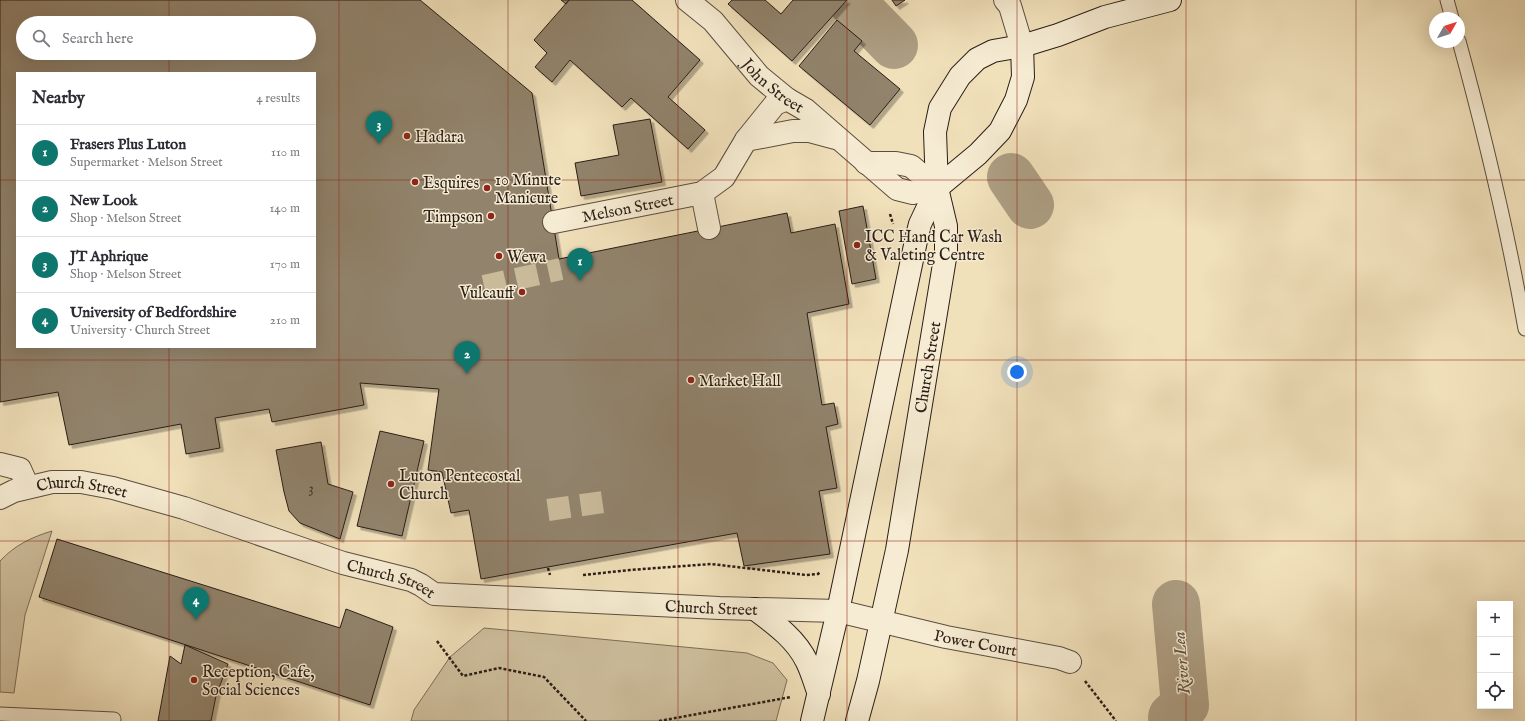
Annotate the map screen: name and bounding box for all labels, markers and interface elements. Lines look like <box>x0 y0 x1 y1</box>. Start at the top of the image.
north arrow <box>1429 12 1465 48</box>
search box <box>16 16 316 60</box>
icon: search <box>30 27 52 49</box>
text: Search here <box>62 29 133 48</box>
street label: John Street <box>735 54 807 119</box>
text: Nearby <box>32 88 85 109</box>
text: 4 results <box>256 90 300 107</box>
pin: 3 <box>366 111 392 144</box>
place label: Hadara <box>415 128 464 148</box>
marker: Hadara <box>402 131 412 141</box>
text: Frasers Plus Luton <box>70 135 186 154</box>
text: 1 <box>43 144 47 161</box>
text: 110 m <box>271 144 300 161</box>
text: Supermarket · Melson Street <box>70 154 223 171</box>
place label: 10 Minute Manicure <box>495 171 561 209</box>
place label: Esquires <box>423 174 479 194</box>
marker: Esquires <box>410 177 420 187</box>
marker: 10 Minute Manicure <box>482 183 492 193</box>
text: New Look <box>70 191 138 210</box>
street label: Melson Street <box>581 191 676 228</box>
text: 2 <box>42 200 48 217</box>
text: 140 m <box>270 200 300 217</box>
place label: Timpson <box>423 208 483 228</box>
text: Shop · Melson Street <box>70 210 181 227</box>
marker: Timpson <box>486 211 496 221</box>
place label: ICC Hand Car Wash & Valeting Centre <box>865 228 1003 266</box>
marker: ICC Hand Car Wash & Valeting Centre <box>852 240 862 250</box>
text: JT Aphrique <box>70 247 148 266</box>
place label: Wewa <box>507 248 546 268</box>
pin: 1 <box>567 248 593 281</box>
marker: Wewa <box>494 251 504 261</box>
text: 3 <box>43 256 47 273</box>
text: 170 m <box>270 256 300 273</box>
text: Shop · Melson Street <box>70 266 181 283</box>
place label: Vulcauff <box>459 284 516 304</box>
marker: Vulcauff <box>517 287 527 297</box>
text: University of Bedfordshire <box>70 303 236 322</box>
text: 4 <box>42 312 48 329</box>
text: 210 m <box>270 312 300 329</box>
street label: Church Street <box>912 320 947 415</box>
text: University · Church Street <box>70 322 210 339</box>
pin: 2 <box>454 341 480 374</box>
your location <box>1007 362 1027 382</box>
place label: Market Hall <box>699 372 782 392</box>
marker: Market Hall <box>686 375 696 385</box>
place label: Luton Pentecostal Church <box>399 467 521 505</box>
street label: Church Street <box>35 473 130 504</box>
marker: Luton Pentecostal Church <box>386 479 396 489</box>
house number: 3 <box>308 480 314 498</box>
street label: Church Street <box>344 556 439 604</box>
pin: 4 <box>183 587 209 620</box>
street label: Church Street <box>664 597 758 621</box>
map controls <box>1477 601 1513 709</box>
button: + <box>1477 601 1513 637</box>
street label: Power Court <box>932 626 1019 662</box>
water label: River Lea <box>1169 630 1196 695</box>
button: − <box>1477 637 1513 673</box>
place label: Reception, Cafe, Social Sciences <box>202 663 315 701</box>
button: locate <box>1477 673 1513 709</box>
marker: Reception, Cafe, Social Sciences <box>189 675 199 685</box>

